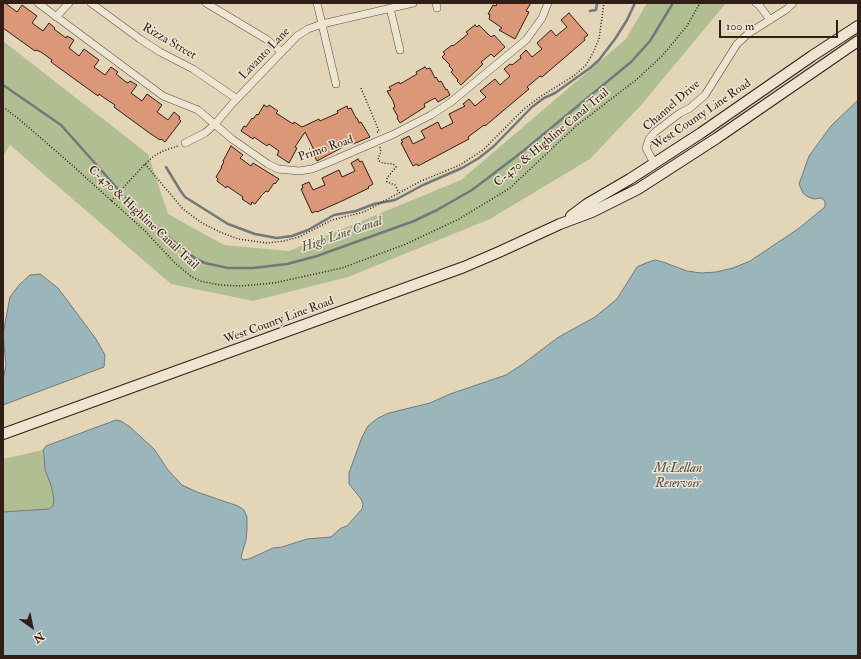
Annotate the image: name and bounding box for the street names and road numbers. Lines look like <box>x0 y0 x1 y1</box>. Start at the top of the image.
street label: Rizza Street <box>140 21 198 63</box>
street label: Lavanto Lane <box>237 25 293 83</box>
street label: Channel Drive <box>641 77 703 135</box>
street label: West County Line Road <box>650 77 754 153</box>
street label: C-470 & Highline Canal Trail <box>492 86 612 190</box>
street label: Primo Road <box>297 133 355 165</box>
street label: C-470 & Highline Canal Trail <box>85 163 201 273</box>
street label: West County Line Road <box>222 294 336 348</box>

